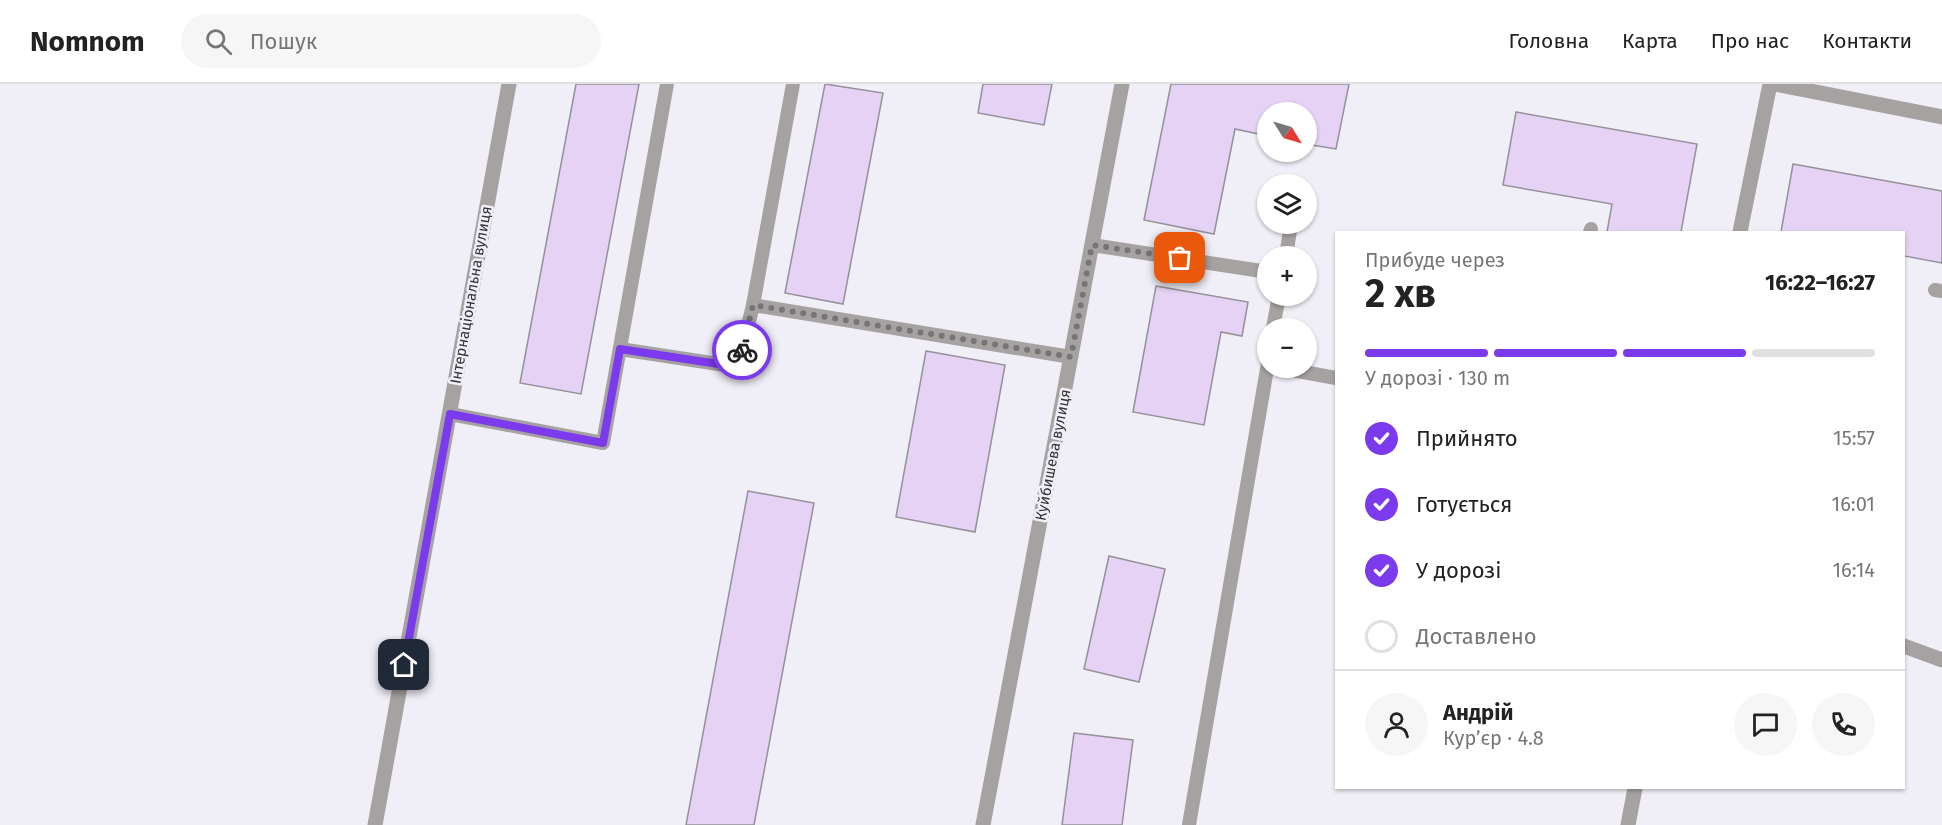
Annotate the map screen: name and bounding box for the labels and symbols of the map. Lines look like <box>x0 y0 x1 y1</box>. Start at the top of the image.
north arrow <box>1257 102 1317 162</box>
street label: Інтернаціональна вулиця <box>446 205 496 385</box>
pin <box>1154 232 1205 283</box>
courier <box>712 320 772 380</box>
street label: Куйбишева вулиця <box>1031 388 1075 522</box>
pin <box>378 639 429 690</box>

